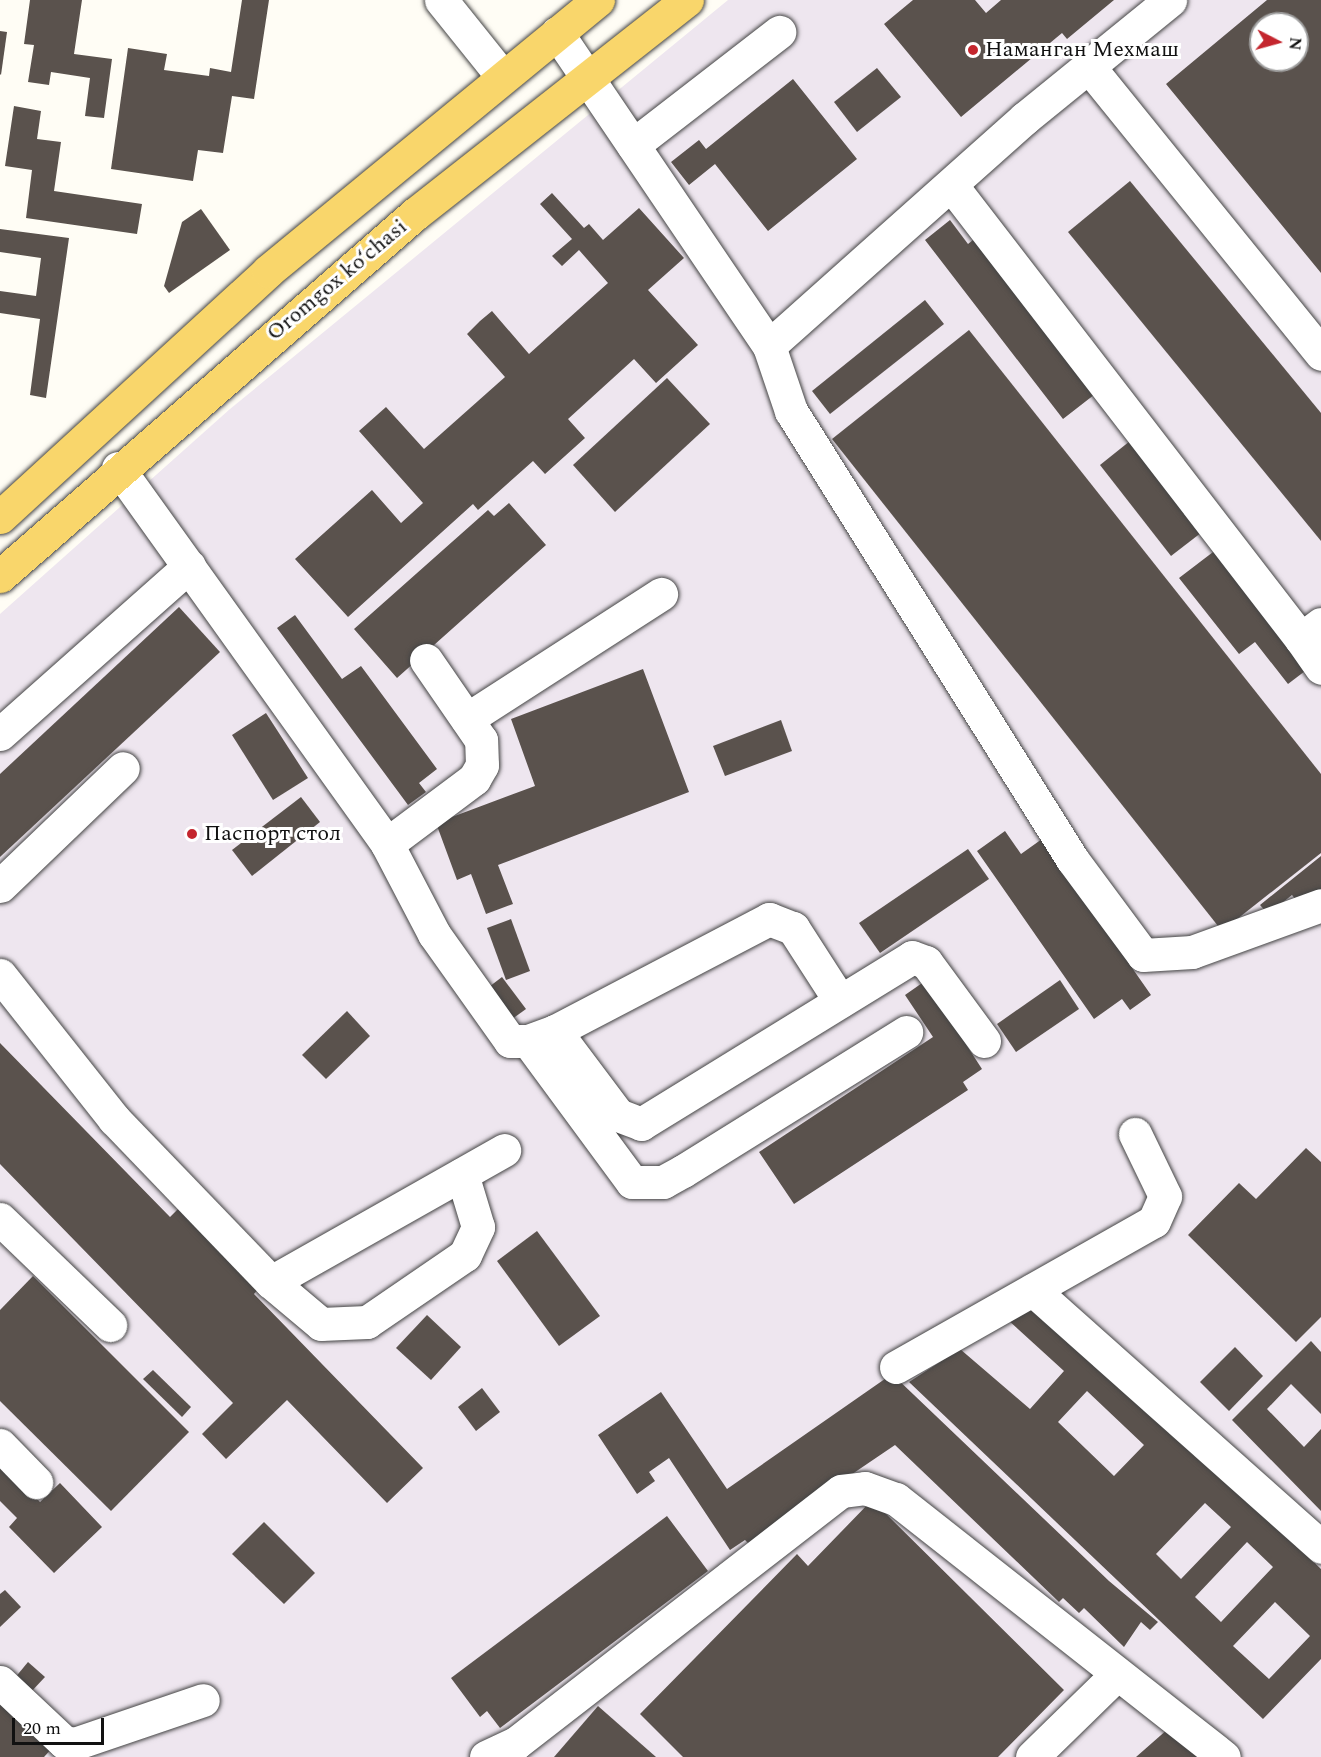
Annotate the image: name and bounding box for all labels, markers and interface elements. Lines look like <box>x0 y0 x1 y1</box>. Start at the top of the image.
north arrow <box>1249 12 1309 72</box>
text: N <box>1282 36 1308 51</box>
place label: Наманган Мехмаш <box>985 37 1179 63</box>
marker: Наманган Мехмаш <box>966 43 980 57</box>
street label: Oromgox ko‘chasi <box>261 214 413 346</box>
place label: Паспорт стол <box>204 821 341 847</box>
marker: Паспорт стол <box>185 827 199 841</box>
scale bar <box>15 1706 106 1744</box>
text: 20 m <box>23 1715 61 1742</box>

